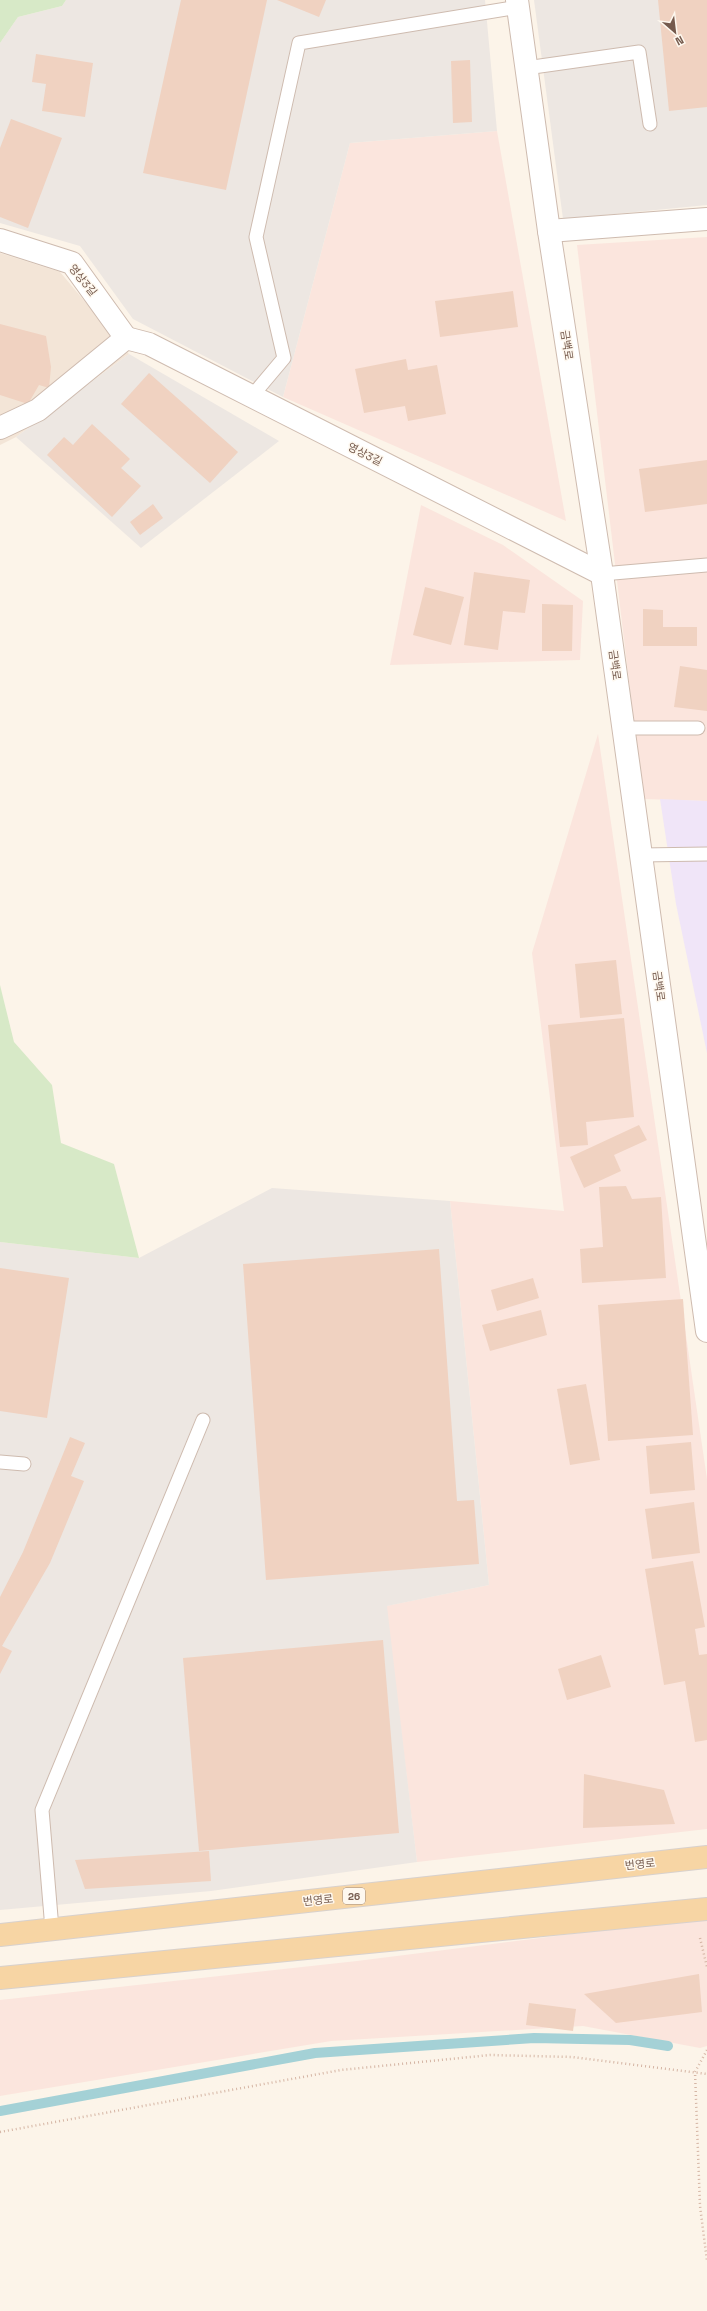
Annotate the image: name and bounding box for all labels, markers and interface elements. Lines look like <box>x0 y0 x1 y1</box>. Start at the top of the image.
north arrow <box>655 12 695 52</box>
text: N <box>673 33 686 49</box>
street label: 영상3길 <box>66 261 100 299</box>
street label: 금백로 <box>558 329 576 361</box>
street label: 영상3길 <box>345 439 385 469</box>
street label: 금백로 <box>606 649 624 681</box>
street label: 금백로 <box>650 970 668 1002</box>
street label: 번영로 <box>624 1855 656 1873</box>
road number: 26 <box>343 1888 365 1904</box>
street label: 번영로 <box>302 1891 334 1909</box>

